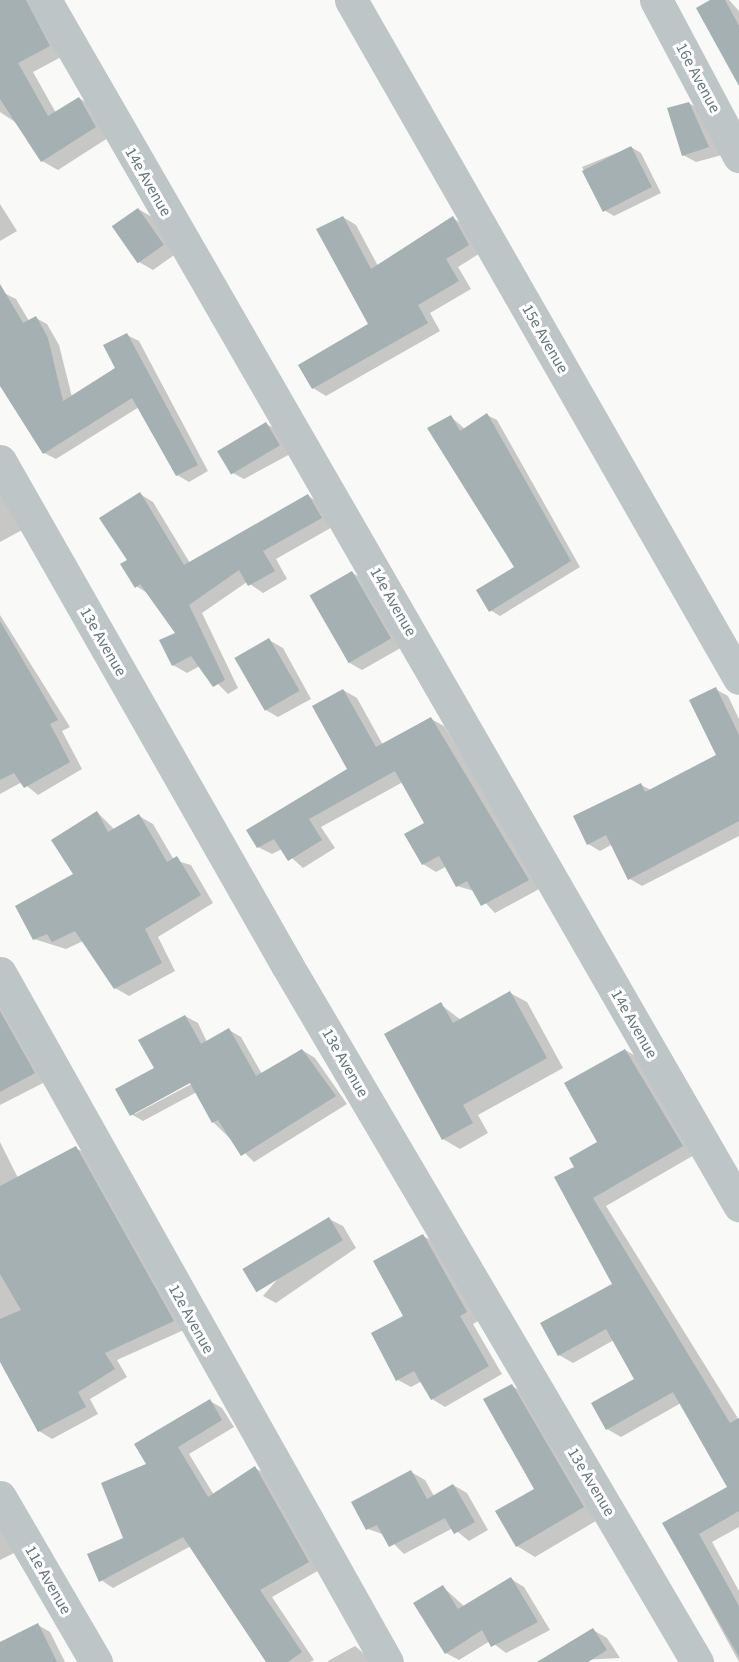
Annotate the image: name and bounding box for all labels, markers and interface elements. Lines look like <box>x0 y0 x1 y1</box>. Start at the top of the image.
street label: 16e Avenue <box>672 40 724 116</box>
street label: 14e Avenue <box>121 144 175 220</box>
street label: 15e Avenue <box>518 301 572 377</box>
street label: 14e Avenue <box>366 564 420 640</box>
street label: 13e Avenue <box>76 604 130 680</box>
street label: 14e Avenue <box>607 986 661 1062</box>
street label: 13e Avenue <box>318 1025 372 1101</box>
street label: 12e Avenue <box>164 1281 218 1357</box>
street label: 13e Avenue <box>563 1444 619 1520</box>
street label: 11e Avenue <box>21 1542 75 1618</box>

